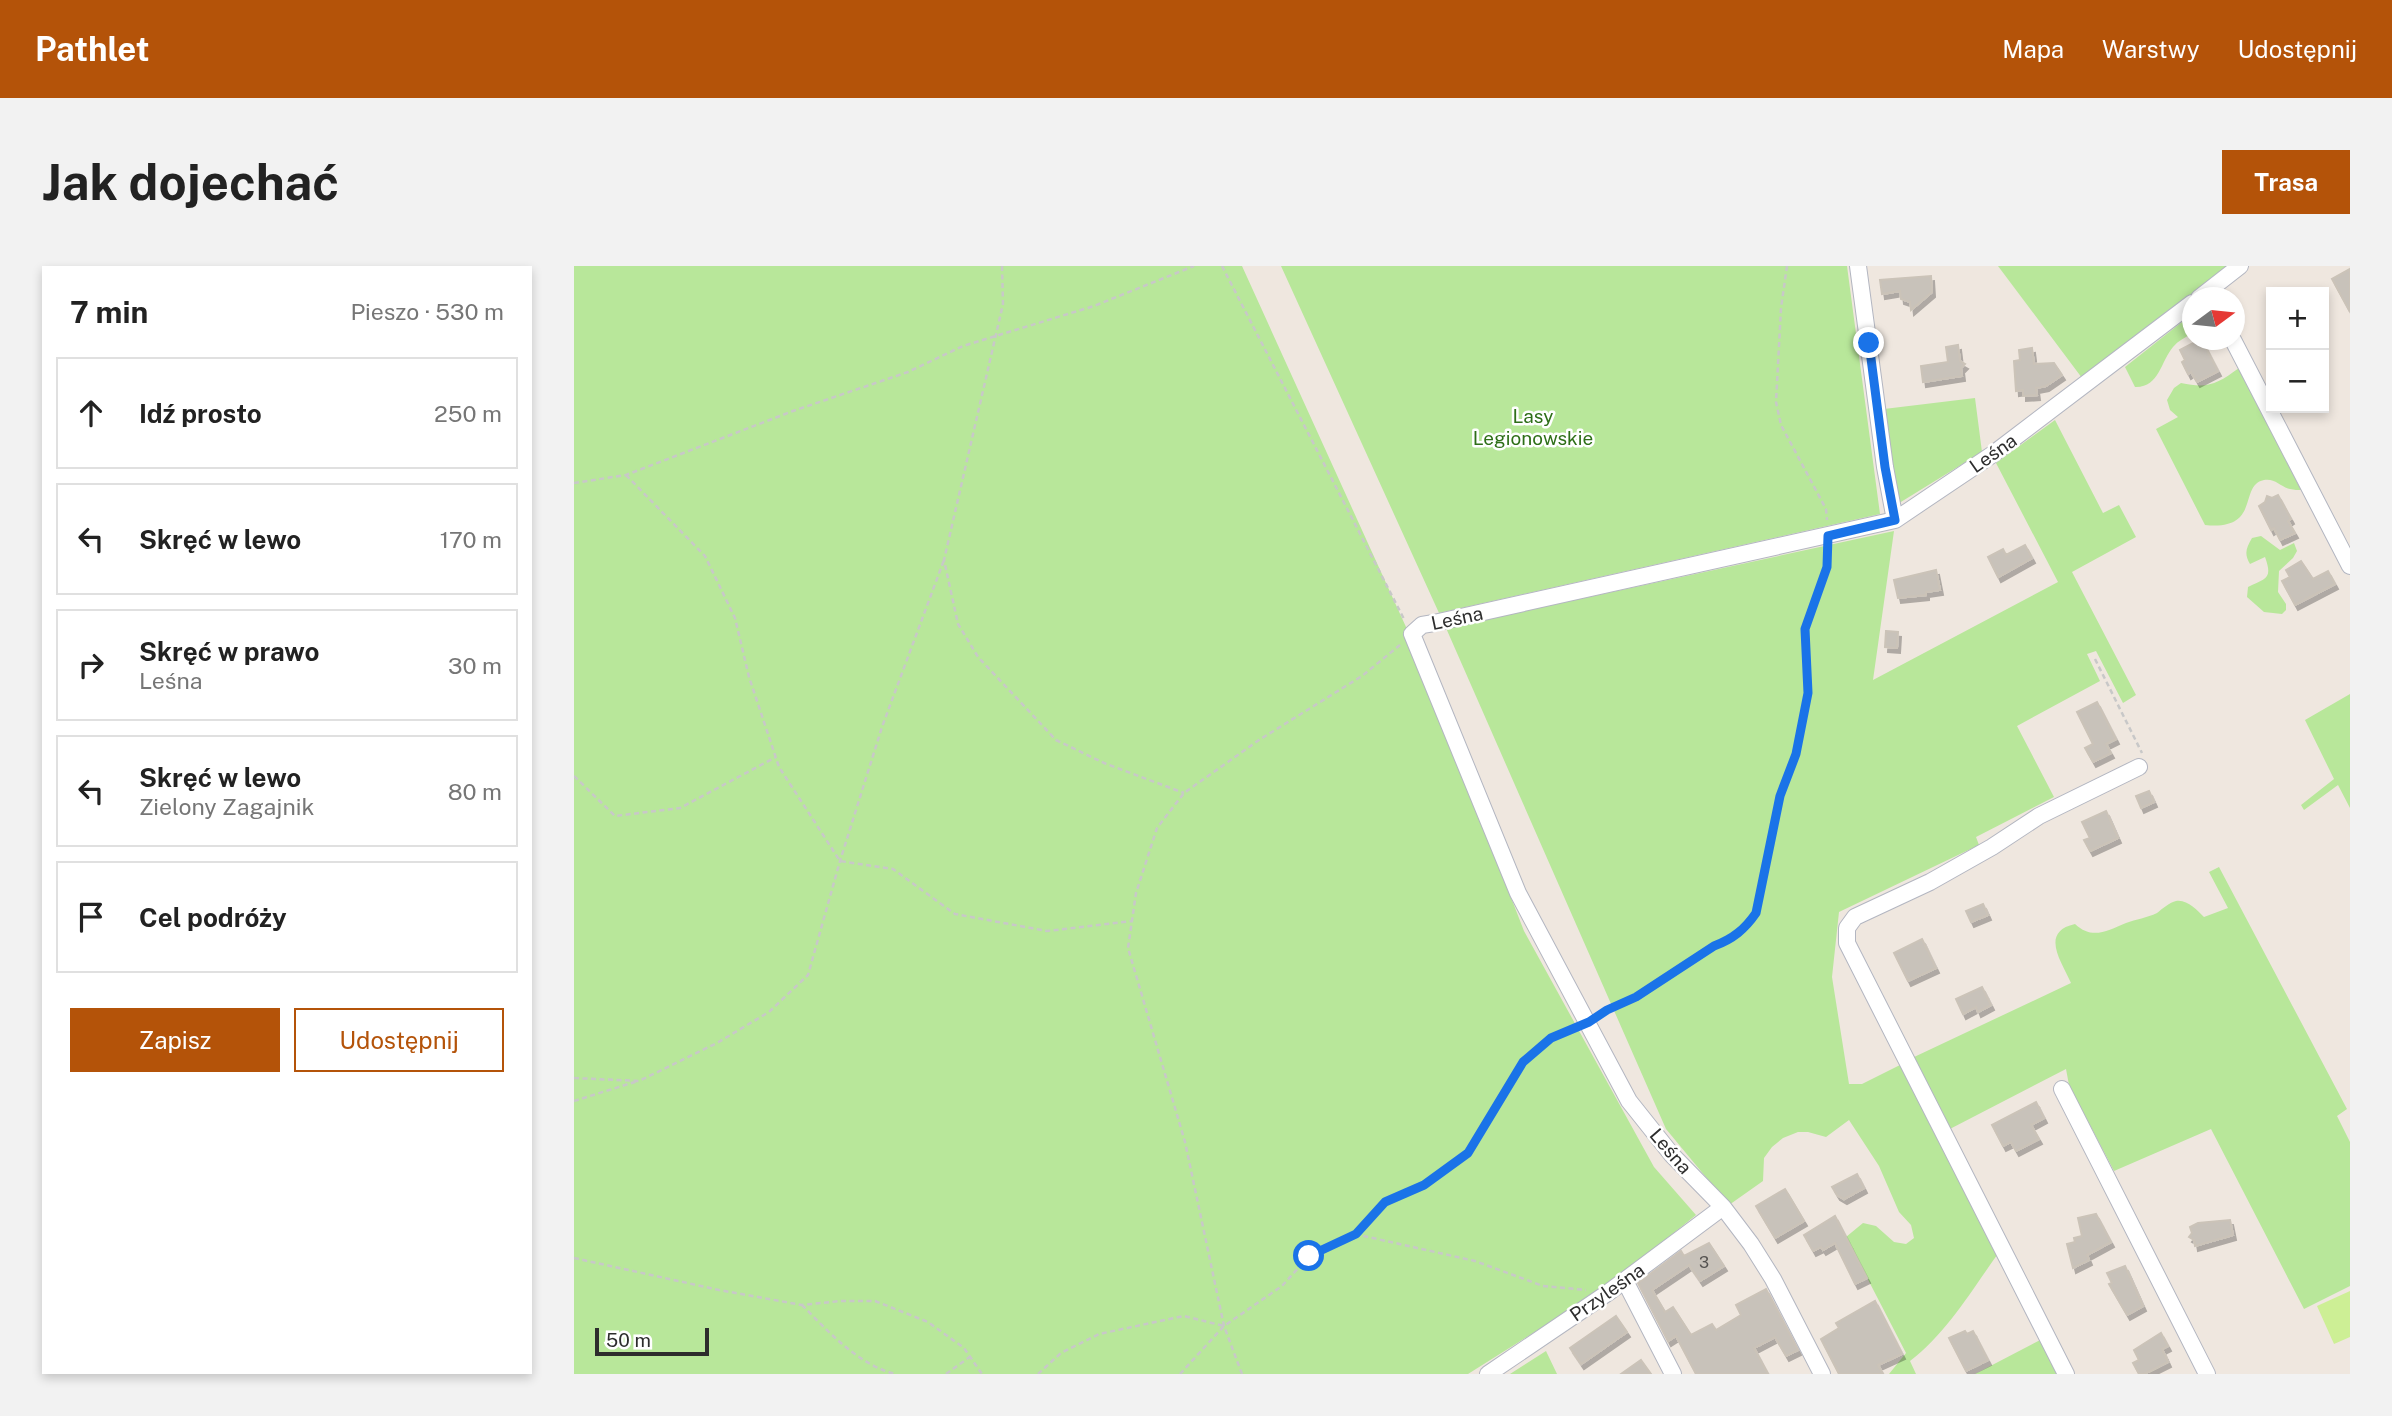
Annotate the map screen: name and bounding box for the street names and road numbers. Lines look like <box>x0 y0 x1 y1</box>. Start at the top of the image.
street label: Leśna <box>1965 429 2021 477</box>
street label: Leśna <box>1429 602 1485 634</box>
street label: Leśna <box>1646 1124 1696 1178</box>
street label: Przyleśna <box>1566 1258 1648 1326</box>

